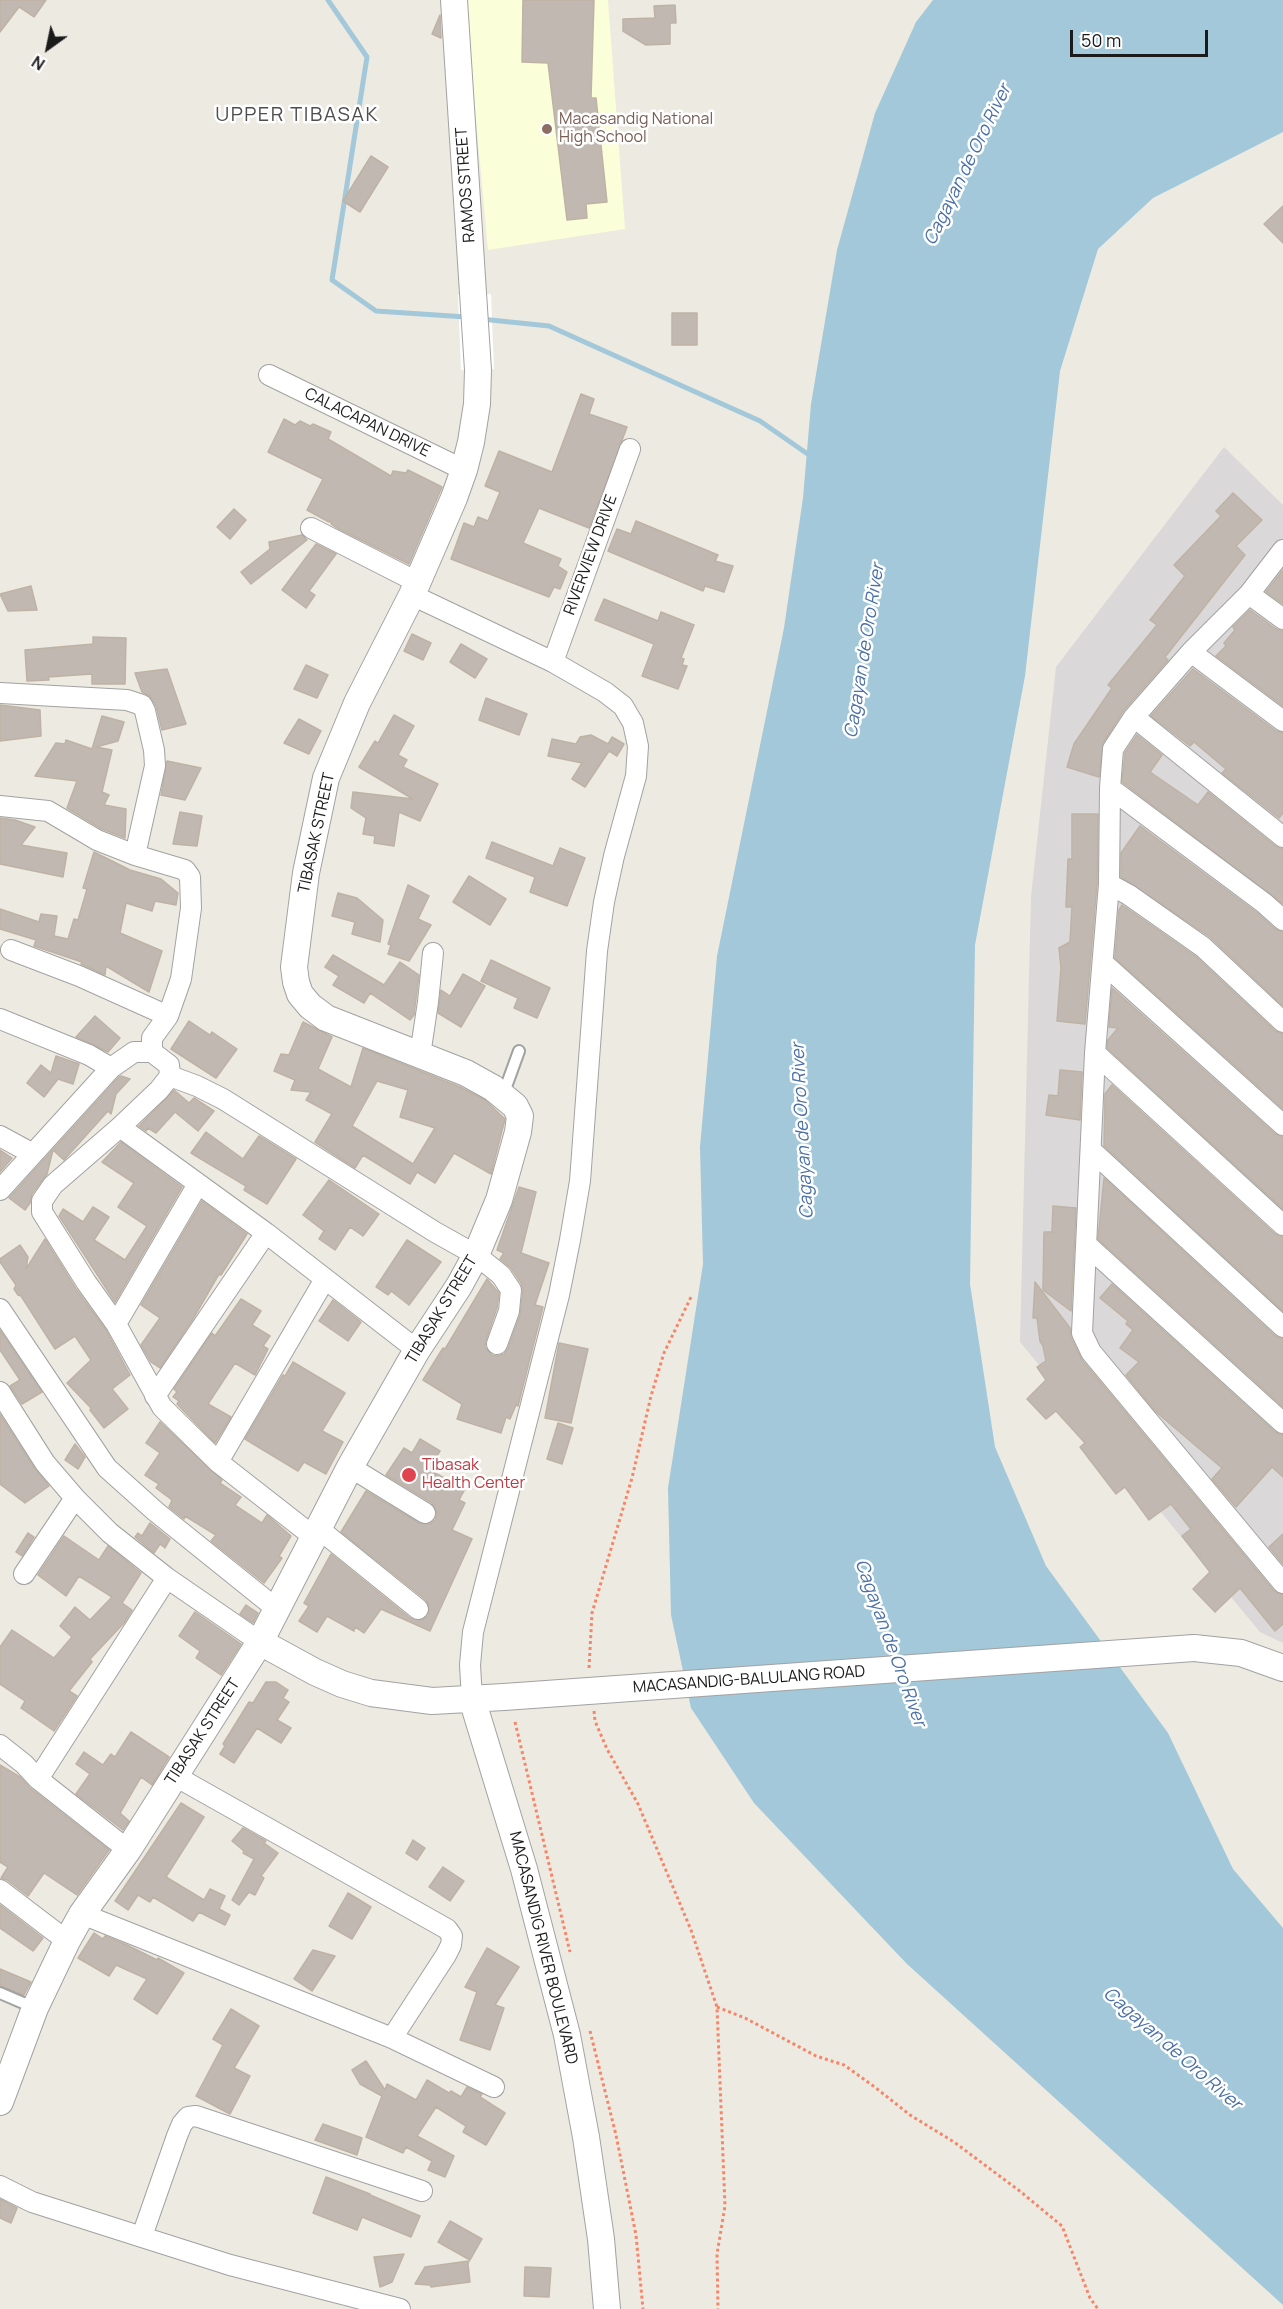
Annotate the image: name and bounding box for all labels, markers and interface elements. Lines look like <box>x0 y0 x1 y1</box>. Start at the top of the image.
north arrow <box>18 18 78 78</box>
scale bar <box>1073 18 1211 56</box>
text: 50 m <box>1081 28 1121 52</box>
text: N <box>27 51 49 75</box>
water label: Cagayan de Oro River <box>920 81 1016 249</box>
district label: UPPER TIBASAK <box>215 103 379 127</box>
place label: Macasandig National High School <box>559 110 713 148</box>
marker: Macasandig National High School <box>540 122 554 136</box>
street label: RAMOS STREET <box>452 127 480 243</box>
street label: CALACAPAN DRIVE <box>301 384 433 462</box>
street label: RIVERVIEW DRIVE <box>560 492 622 618</box>
water label: Cagayan de Oro River <box>841 562 889 740</box>
street label: TIBASAK STREET <box>295 771 339 895</box>
water label: Cagayan de Oro River <box>788 1042 818 1220</box>
street label: TIBASAK STREET <box>402 1252 482 1368</box>
place label: Tibasak Health Center <box>422 1456 525 1494</box>
marker: Tibasak Health Center <box>400 1466 418 1484</box>
water label: Cagayan de Oro River <box>850 1557 930 1729</box>
street label: MACASANDIG-BALULANG ROAD <box>632 1662 866 1698</box>
street label: TIBASAK STREET <box>161 1675 245 1789</box>
street label: MACASANDIG RIVER BOULEVARD <box>505 1830 581 2066</box>
water label: Cagayan de Oro River <box>1098 1983 1246 2115</box>

